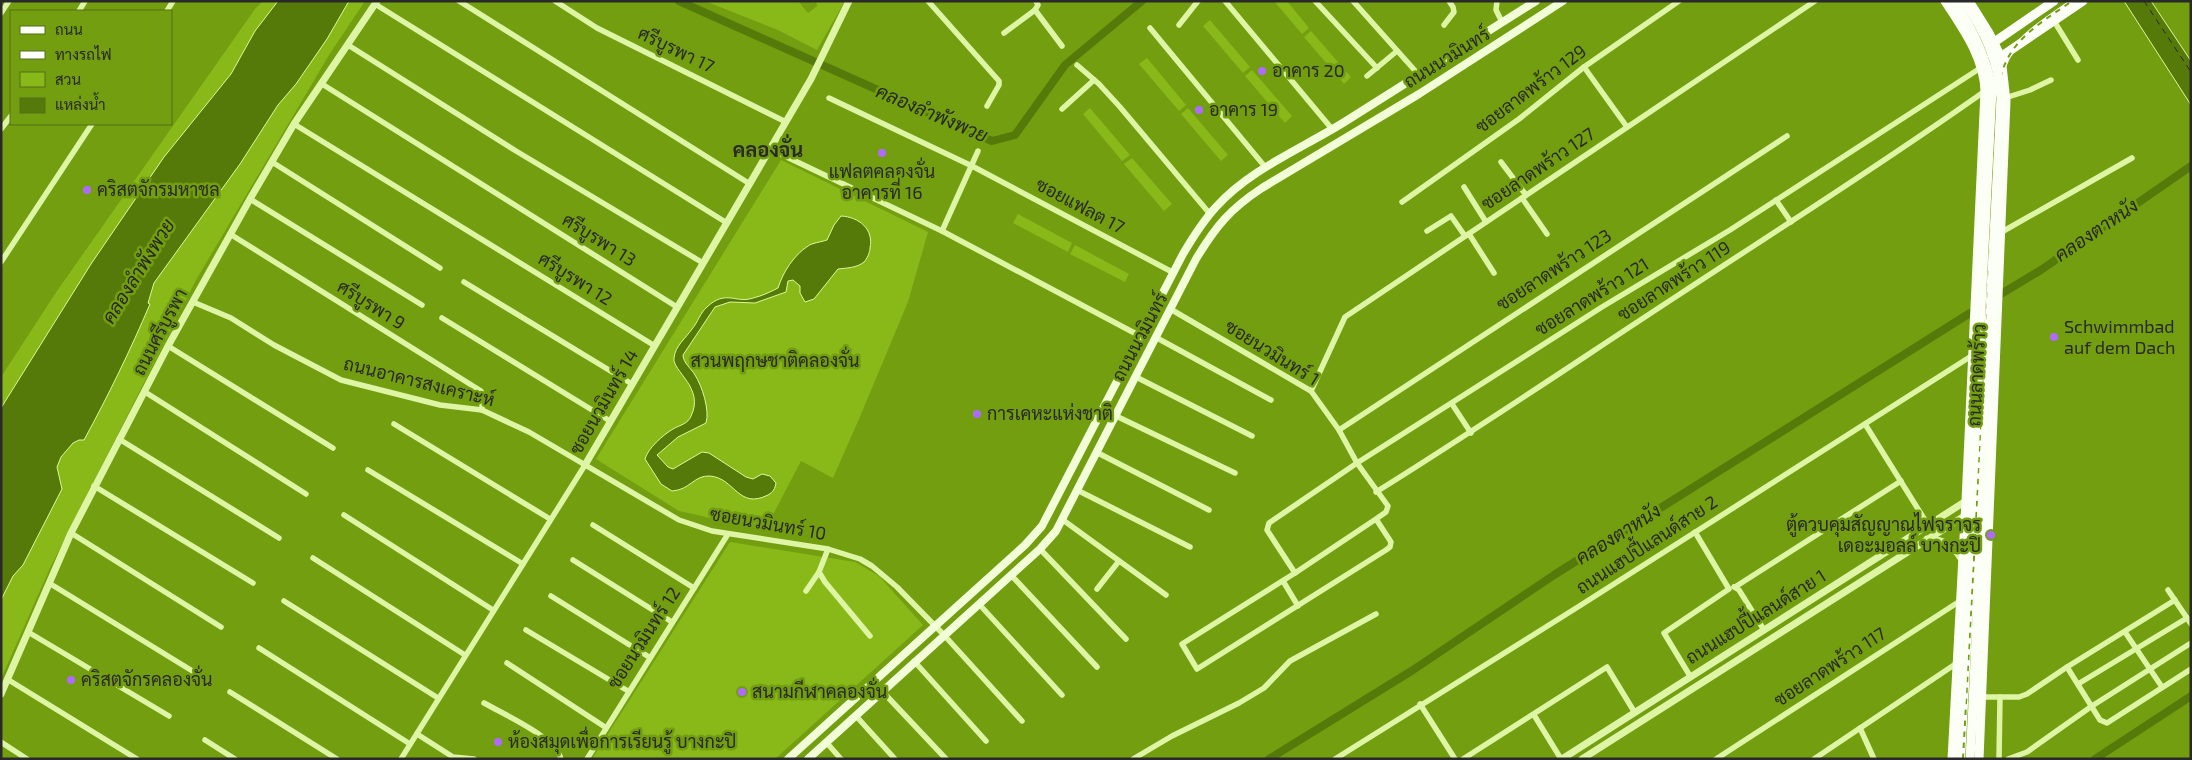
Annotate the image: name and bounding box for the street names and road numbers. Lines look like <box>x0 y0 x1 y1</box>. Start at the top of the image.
street label: ศรีบูรพา 17 <box>633 20 719 80</box>
street label: ถนนนวมินทร์ <box>1399 21 1494 92</box>
street label: ซอยลาดพร้าว 129 <box>1471 39 1590 137</box>
street label: ซอยลาดพร้าว 127 <box>1477 122 1598 214</box>
street label: ซอยแฟลต 17 <box>1032 173 1128 238</box>
street label: ศรีบูรพา 13 <box>557 207 641 273</box>
street label: ซอยลาดพร้าว 123 <box>1492 224 1615 315</box>
street label: ซอยลาดพร้าว 119 <box>1613 236 1734 325</box>
street label: ศรีบูรพา 12 <box>533 246 617 312</box>
street label: ซอยลาดพร้าว 121 <box>1531 252 1652 340</box>
street label: ศรีบูรพา 9 <box>332 274 410 336</box>
street label: ถนนศรีบูรพา <box>126 284 194 380</box>
street label: ถนนนวมินทร์ <box>1106 288 1172 385</box>
street label: ซอยนวมินทร์ 1 <box>1221 314 1324 390</box>
street label: ถนนลาดพร้าว <box>1962 323 1990 427</box>
street label: ซอยนวมินทร์ 14 <box>563 344 642 458</box>
street label: ถนนอาคารสงเคราะห์ <box>342 351 497 410</box>
street label: ถนนแฮปปี้แลนด์สาย 2 <box>1569 487 1721 598</box>
street label: ซอยนวมินทร์ 10 <box>708 501 828 544</box>
street label: ถนนแฮปปี้แลนด์สาย 1 <box>1679 561 1830 668</box>
street label: ซอยนวมินทร์ 12 <box>601 582 684 693</box>
street label: ซอยลาดพร้าว 117 <box>1769 622 1890 711</box>

